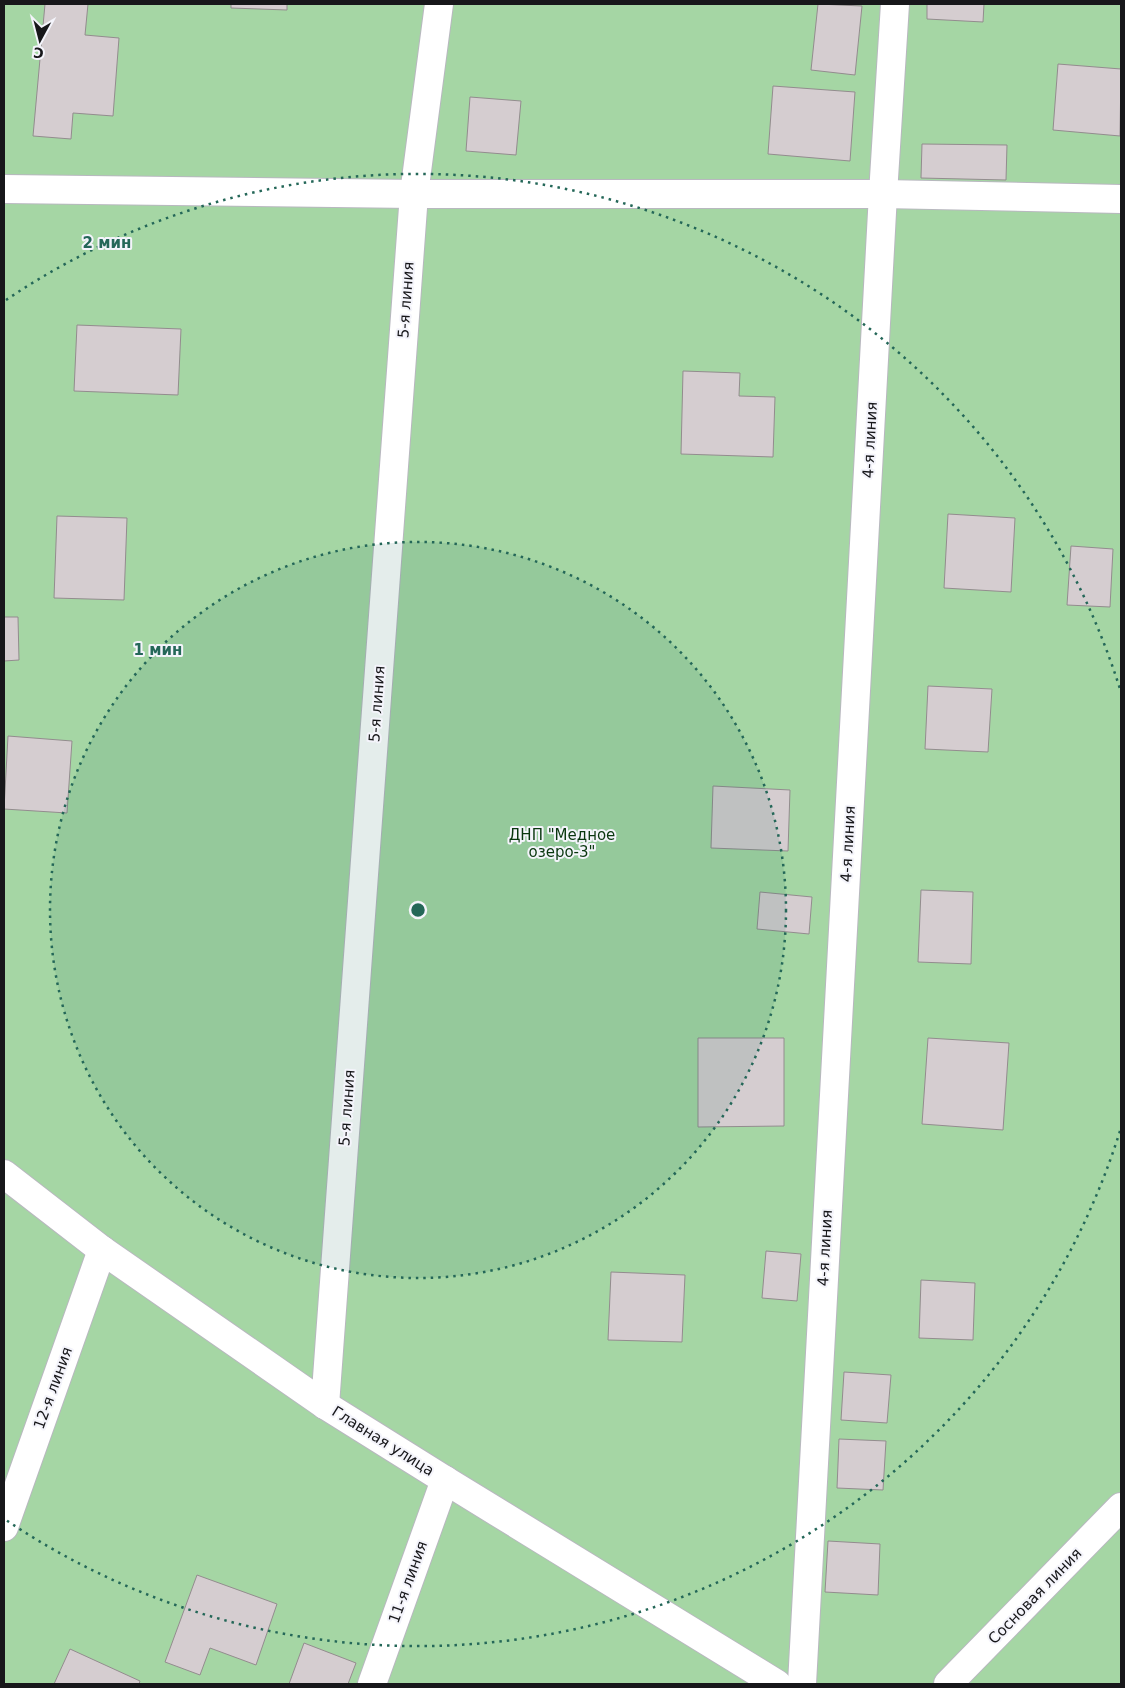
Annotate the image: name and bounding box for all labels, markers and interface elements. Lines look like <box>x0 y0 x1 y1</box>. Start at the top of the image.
north arrow <box>15 15 65 65</box>
text: С <box>32 44 44 61</box>
text: 2 мин <box>83 234 131 252</box>
street label: 5-я линия <box>394 261 418 339</box>
street label: 4-я линия <box>859 401 881 479</box>
text: 1 мин <box>134 641 182 659</box>
street label: 5-я линия <box>365 665 389 743</box>
street label: 4-я линия <box>837 805 859 883</box>
park label: ДНП "Медное озеро-3" <box>509 826 615 861</box>
centre of rings <box>409 901 427 919</box>
street label: 5-я линия <box>335 1069 359 1147</box>
street label: 4-я линия <box>814 1209 836 1287</box>
street label: 12-я линия <box>30 1344 76 1432</box>
street label: Главная улица <box>329 1402 437 1480</box>
street label: 11-я линия <box>385 1538 431 1626</box>
street label: Сосновая линия <box>985 1544 1085 1648</box>

